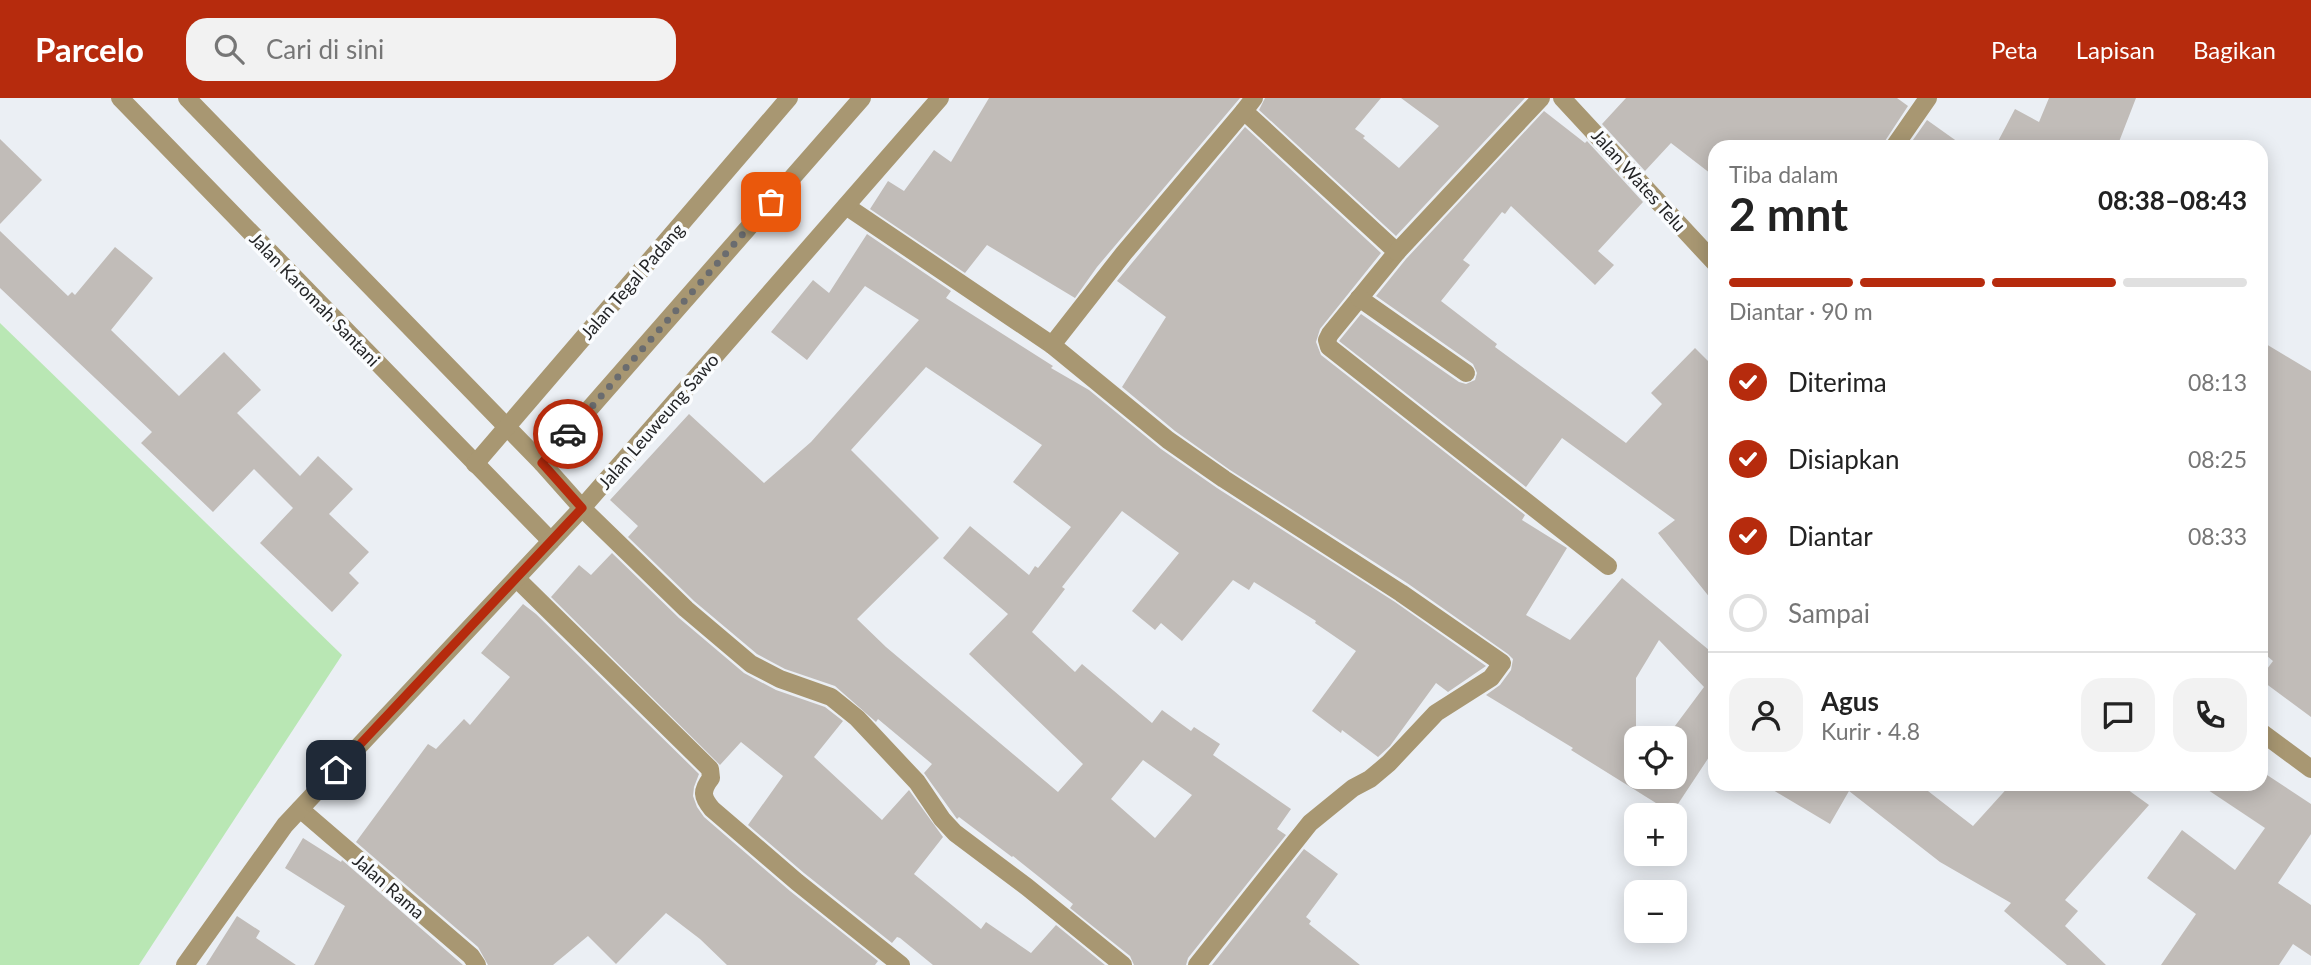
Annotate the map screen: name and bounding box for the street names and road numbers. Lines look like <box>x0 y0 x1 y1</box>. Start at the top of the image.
street label: Jalan Wates Telu <box>1587 124 1691 236</box>
street label: Jalan Tegal Padang <box>576 219 688 343</box>
street label: Jalan Karomah Santani <box>245 227 385 371</box>
street label: Jalan Leuweung Sawo <box>593 349 723 493</box>
street label: Jalan Rama <box>349 849 429 923</box>

